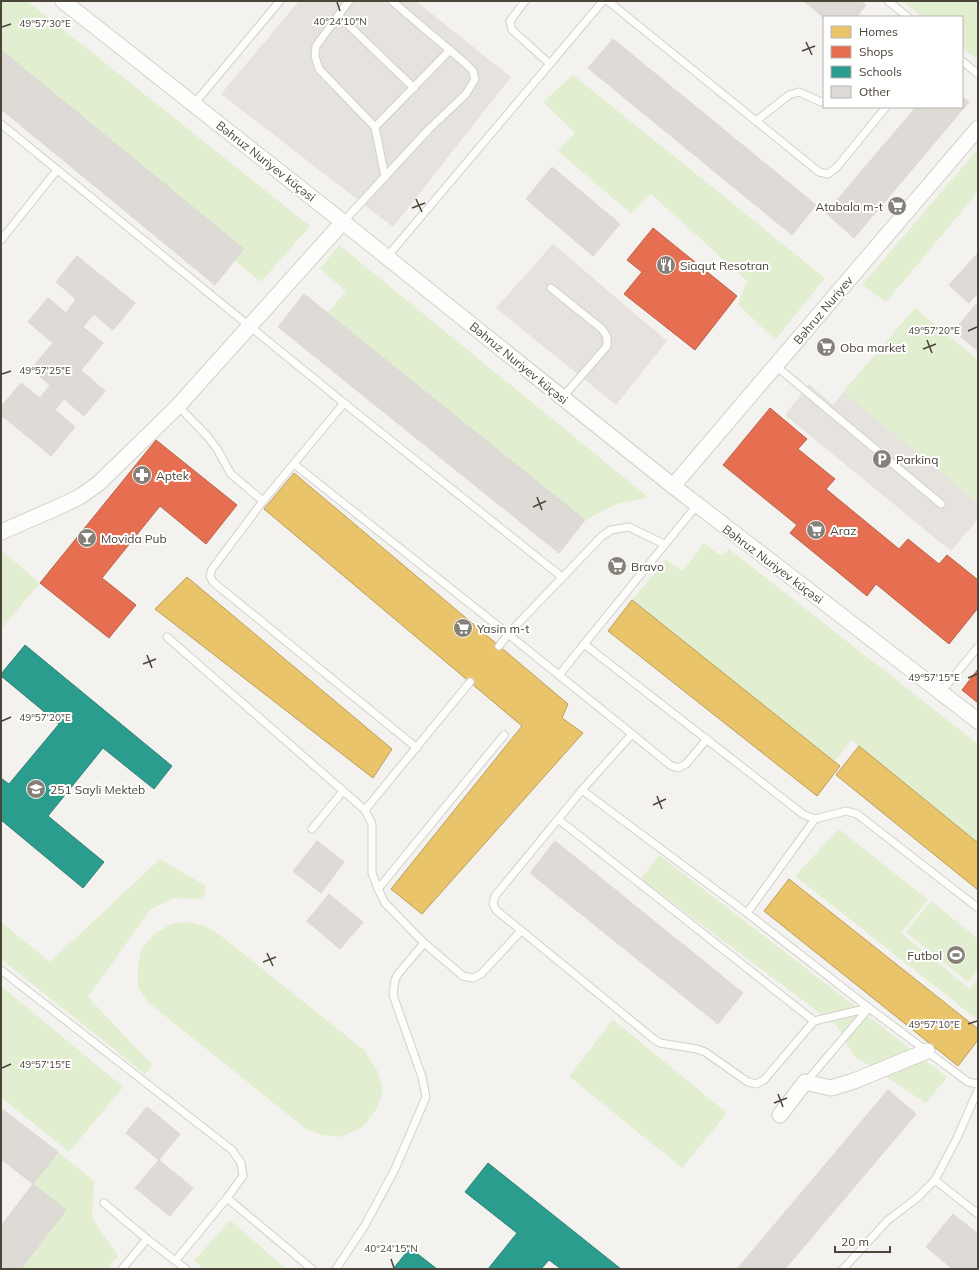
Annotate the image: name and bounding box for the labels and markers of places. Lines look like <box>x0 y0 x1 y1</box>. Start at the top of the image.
supermarket icon: Atabala m-t <box>886 195 908 217</box>
place label: Atabala m-t <box>815 199 883 214</box>
restaurant icon: Siaqut Resotran <box>655 254 677 276</box>
place label: Siaqut Resotran <box>680 258 769 273</box>
supermarket icon: Oba market <box>815 336 837 358</box>
place label: Oba market <box>840 340 906 355</box>
parking icon: Parkinq <box>871 448 893 470</box>
place label: Parkinq <box>896 452 938 467</box>
pharmacy icon: Aptek <box>131 464 153 486</box>
place label: Aptek <box>156 468 190 483</box>
supermarket icon: Araz <box>805 519 827 541</box>
place label: Araz <box>830 523 857 538</box>
bar icon: Movida Pub <box>76 527 98 549</box>
place label: Movida Pub <box>101 531 167 546</box>
supermarket icon: Bravo <box>606 555 628 577</box>
place label: Bravo <box>631 559 664 574</box>
supermarket icon: Yasin m-t <box>452 617 474 639</box>
place label: Yasin m-t <box>476 621 529 636</box>
school or university icon: 251 Sayli Mekteb <box>25 778 47 800</box>
place label: 251 Sayli Mekteb <box>50 782 145 797</box>
sports icon: Futbol <box>945 944 967 966</box>
place label: Futbol <box>907 948 942 963</box>

